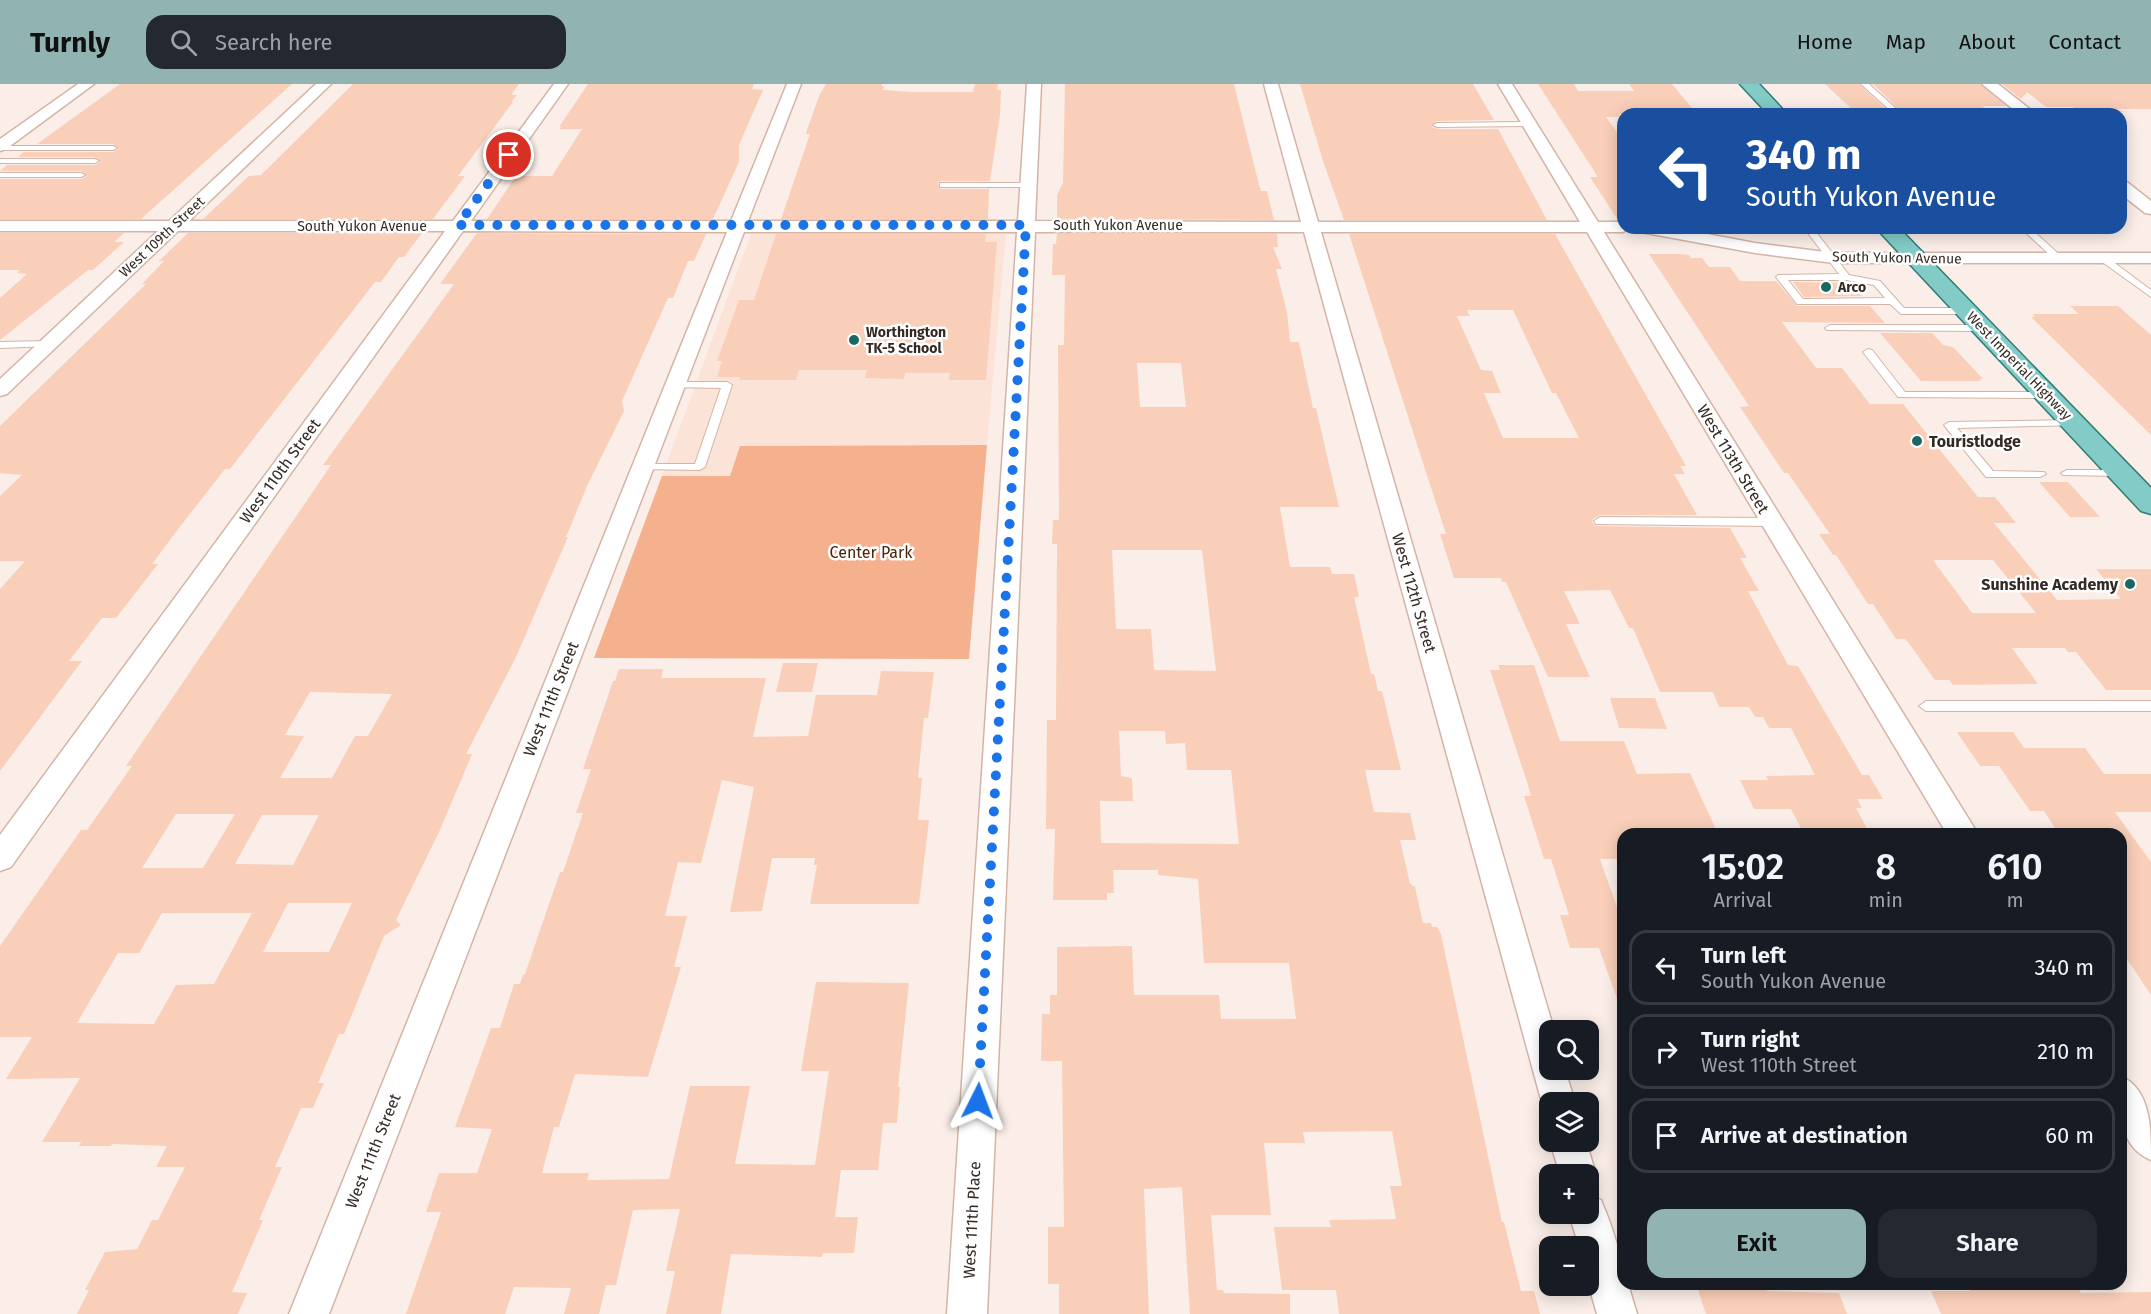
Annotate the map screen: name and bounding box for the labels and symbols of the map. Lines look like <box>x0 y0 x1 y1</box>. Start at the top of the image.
pin <box>483 129 534 180</box>
street label: West 109th Street <box>116 192 209 281</box>
street label: South Yukon Avenue <box>1053 217 1183 234</box>
street label: South Yukon Avenue <box>297 218 427 235</box>
street label: South Yukon Avenue <box>1832 248 1962 268</box>
place label: Arco <box>1837 279 1866 296</box>
marker: Arco <box>1819 280 1833 294</box>
street label: West Imperial Highway <box>1963 308 2075 424</box>
place label: Worthington TK-5 School <box>866 324 946 357</box>
marker: Worthington TK-5 School <box>847 333 861 347</box>
street label: West 113th Street <box>1693 401 1773 517</box>
street label: West 110th Street <box>236 415 324 527</box>
place label: Touristlodge <box>1929 432 2021 451</box>
marker: Touristlodge <box>1910 434 1924 448</box>
street label: West 112th Street <box>1388 531 1440 655</box>
park label: Center Park <box>830 543 913 562</box>
place label: Sunshine Academy <box>1981 575 2119 594</box>
marker: Sunshine Academy <box>2123 577 2137 591</box>
street label: West 111th Street <box>519 638 583 759</box>
position arrow <box>946 1069 1010 1133</box>
street label: West 111th Street <box>341 1090 405 1211</box>
street label: West 111th Place <box>959 1161 985 1279</box>

